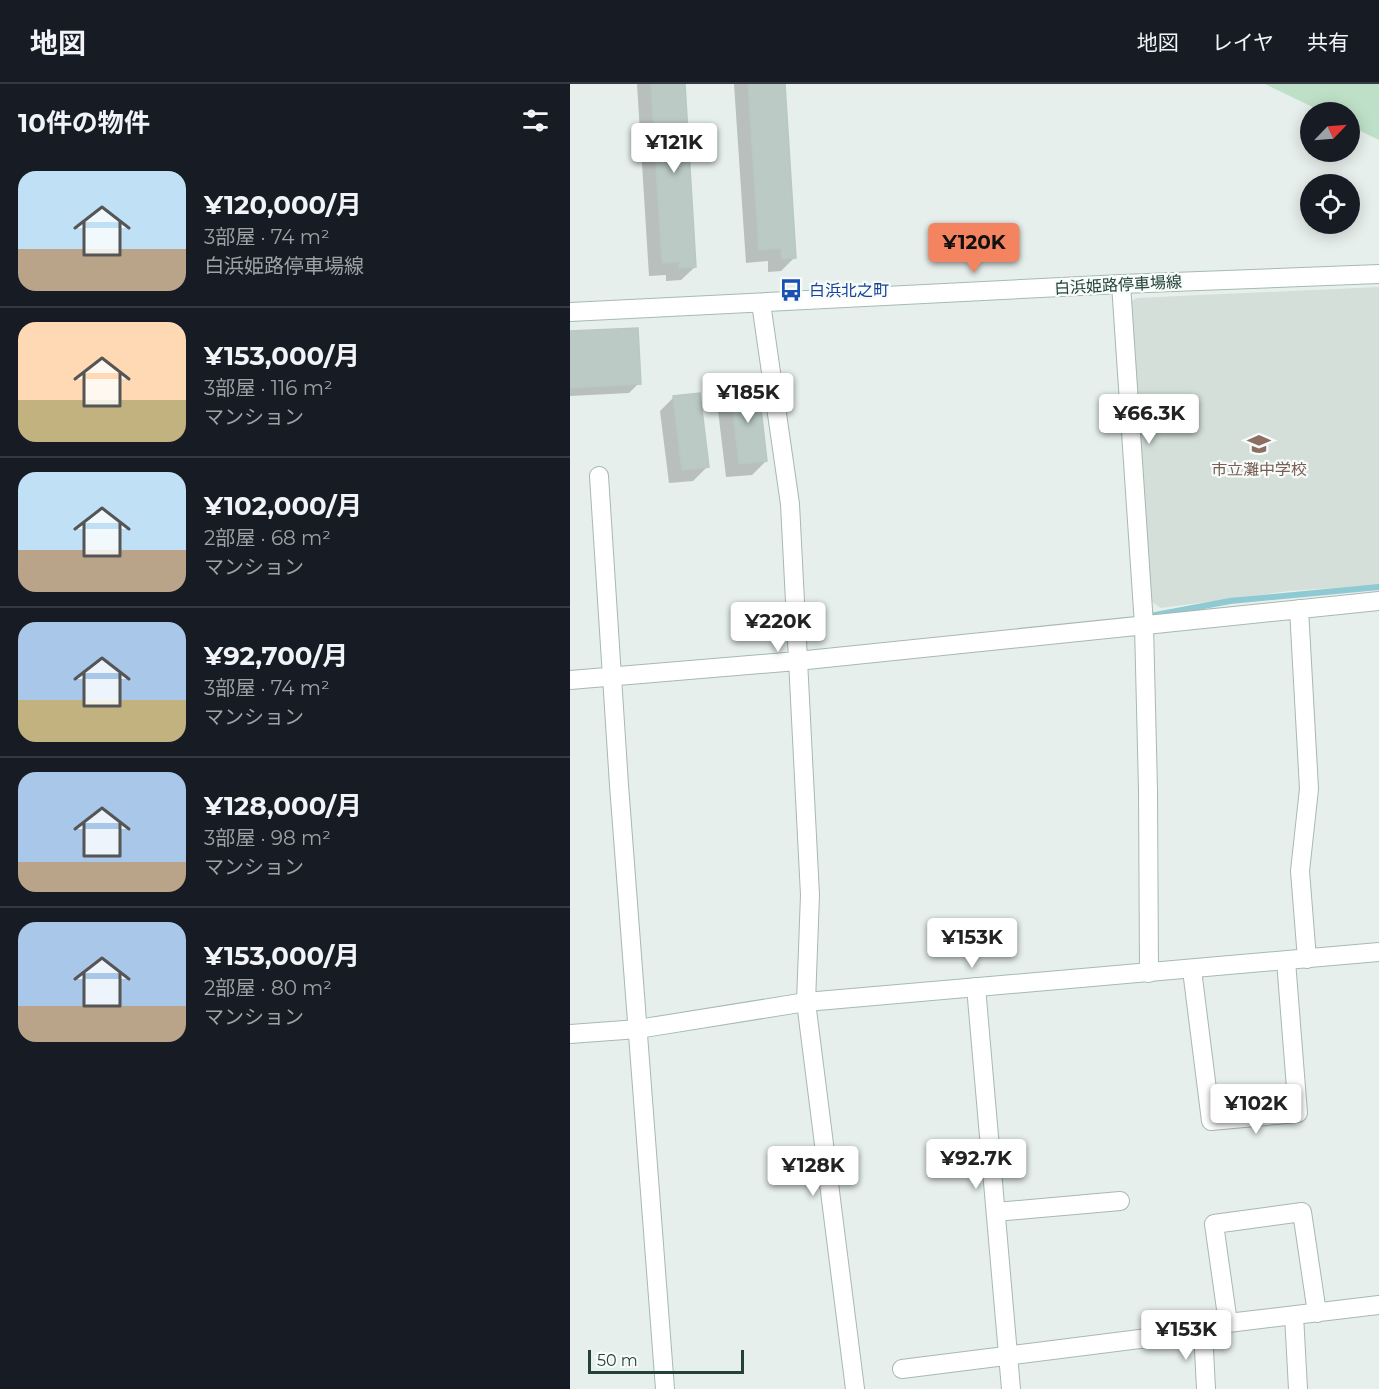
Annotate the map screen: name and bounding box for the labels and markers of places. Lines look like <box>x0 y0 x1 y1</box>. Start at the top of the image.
pin: ¥121K <box>632 123 716 174</box>
pin: ¥120K <box>932 223 1016 274</box>
bus stop icon: 白浜北之町 <box>778 277 804 303</box>
place label: 白浜北之町 <box>809 281 889 300</box>
pin: ¥185K <box>706 373 790 424</box>
pin: ¥66.3K <box>1100 394 1198 445</box>
school or university icon: 市立灘中学校 <box>1246 431 1272 457</box>
place label: 市立灘中学校 <box>1211 460 1307 479</box>
pin: ¥220K <box>736 602 820 653</box>
pin: ¥153K <box>930 918 1014 969</box>
pin: ¥102K <box>1214 1084 1298 1135</box>
pin: ¥92.7K <box>927 1139 1025 1190</box>
pin: ¥128K <box>771 1146 855 1197</box>
pin: ¥153K <box>1144 1310 1228 1361</box>

